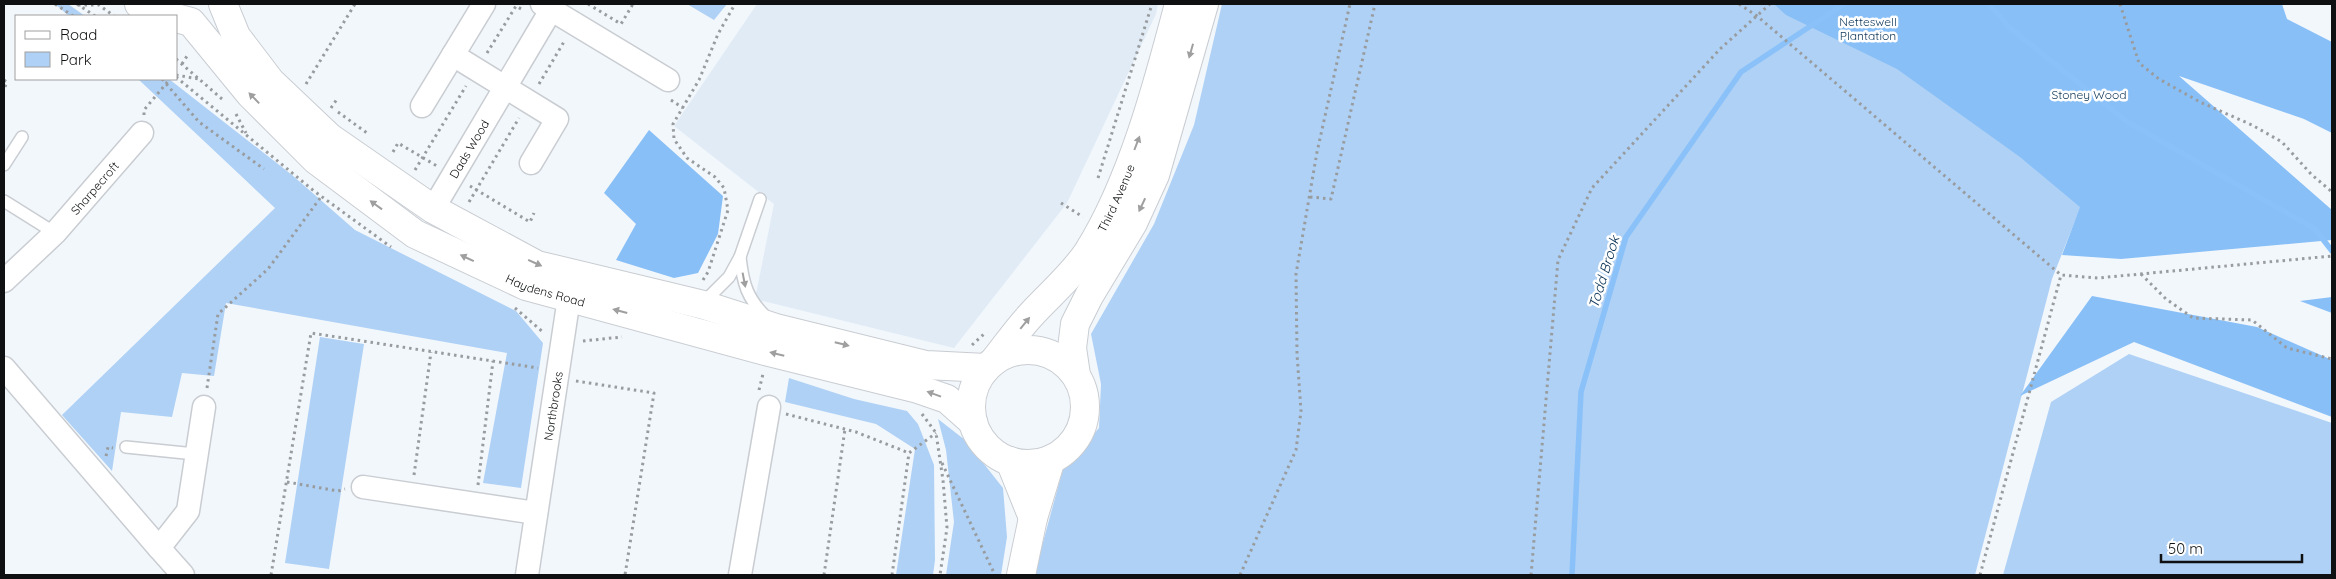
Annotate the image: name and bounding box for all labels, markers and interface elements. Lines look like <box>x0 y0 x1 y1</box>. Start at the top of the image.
park label: Netteswell Plantation <box>1839 14 1897 43</box>
legend <box>15 15 178 80</box>
text: Road <box>60 25 97 44</box>
one-way arrow <box>1186 43 1194 58</box>
text: Park <box>60 50 92 69</box>
park label: Stoney Wood <box>2052 87 2126 102</box>
one-way arrow <box>248 92 260 104</box>
street label: Dads Wood <box>446 117 492 181</box>
one-way arrow <box>1134 136 1142 150</box>
street label: Sharpecroft <box>67 158 122 218</box>
street label: Third Avenue <box>1094 162 1137 234</box>
one-way arrow <box>1137 198 1145 212</box>
one-way arrow <box>369 200 383 210</box>
water label: Todd Brook <box>1584 232 1624 310</box>
one-way arrow <box>460 254 474 262</box>
one-way arrow <box>528 259 542 267</box>
street label: Haydens Road <box>504 270 587 309</box>
one-way arrow <box>740 273 748 289</box>
one-way arrow <box>612 307 627 315</box>
one-way arrow <box>1019 316 1030 329</box>
one-way arrow <box>835 340 850 348</box>
one-way arrow <box>769 350 784 358</box>
street label: Northbrooks <box>540 370 565 442</box>
one-way arrow <box>926 390 941 398</box>
scale bar <box>2161 532 2302 564</box>
text: 50 m <box>2168 539 2203 558</box>

